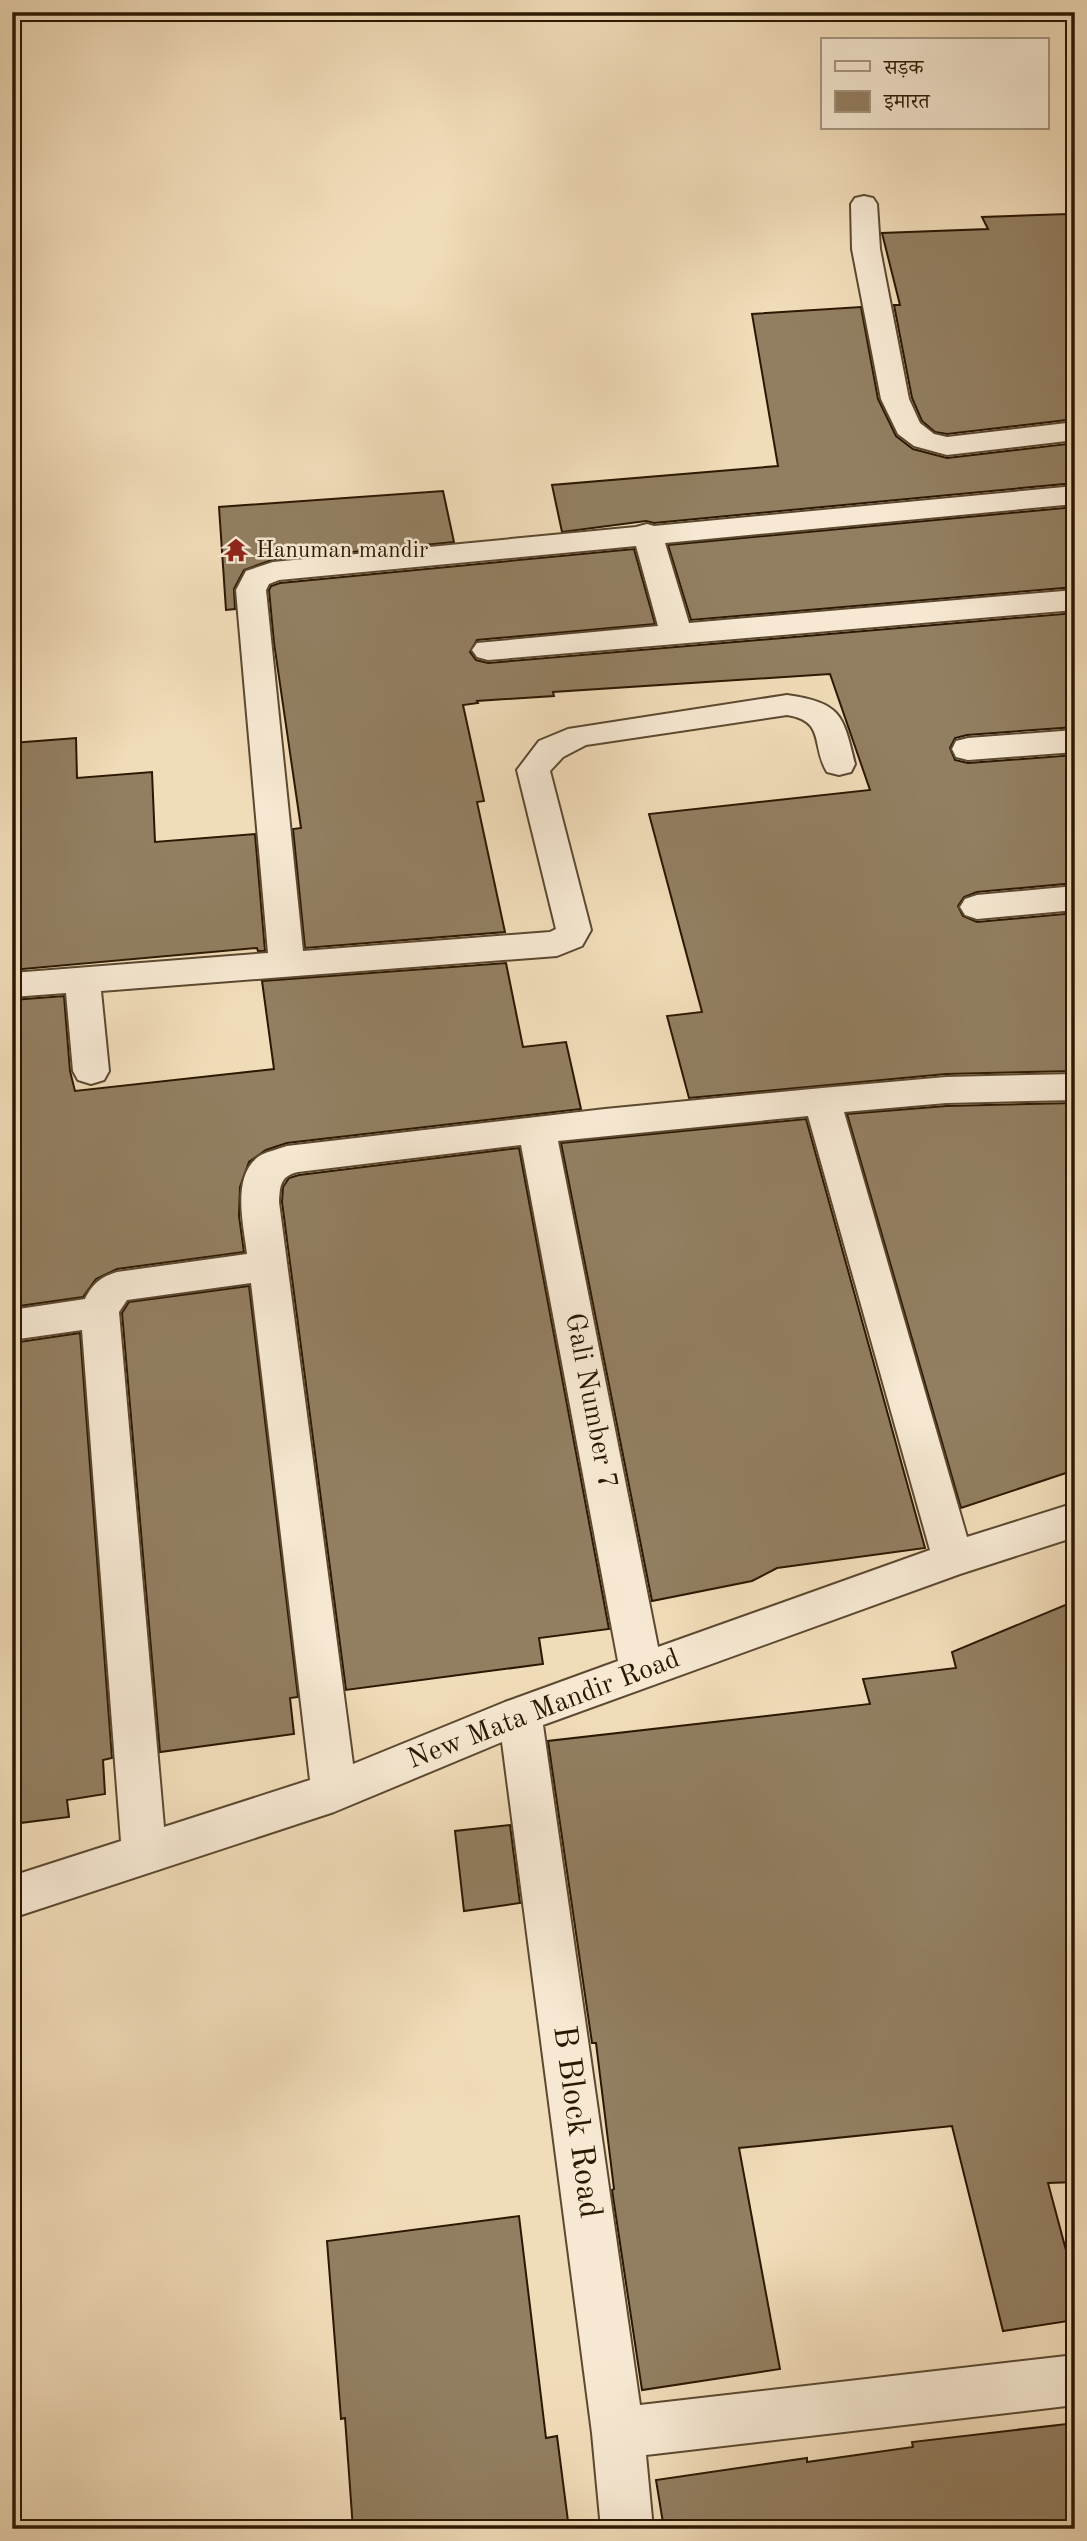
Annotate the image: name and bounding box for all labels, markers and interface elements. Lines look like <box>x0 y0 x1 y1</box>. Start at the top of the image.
legend <box>821 38 1048 130</box>
text: सड़क <box>883 58 924 79</box>
text: इमारत <box>883 92 931 113</box>
temple icon: Hanuman mandir <box>222 536 250 564</box>
place label: Hanuman mandir <box>256 539 428 562</box>
street label: Gali Number 7 <box>559 1311 621 1491</box>
street label: New Mata Mandir Road <box>404 1645 684 1775</box>
street label: B Block Road <box>546 2023 606 2221</box>

